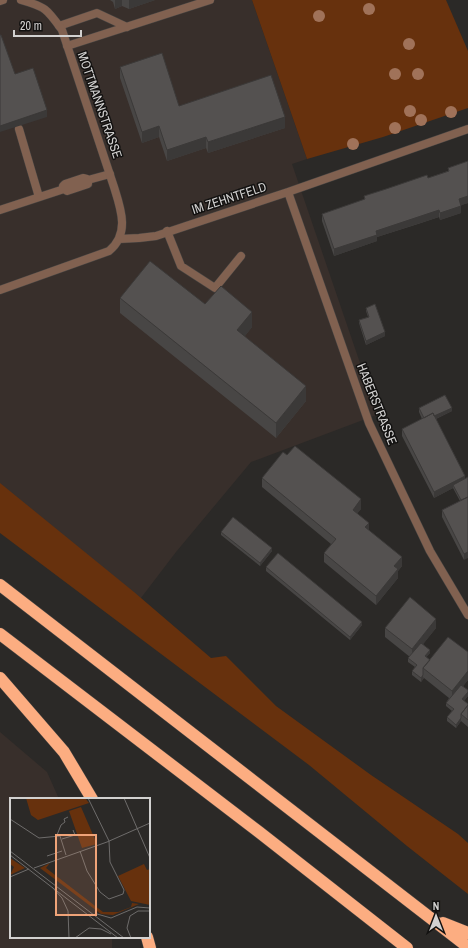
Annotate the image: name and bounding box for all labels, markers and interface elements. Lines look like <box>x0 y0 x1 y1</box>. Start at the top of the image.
scale bar <box>14 12 81 38</box>
text: 20 m <box>20 18 42 34</box>
street label: MOTTMANNSTRASSE <box>74 50 126 160</box>
street label: IM ZEHNTFELD <box>189 178 269 218</box>
street label: HABERSTRASSE <box>353 361 401 447</box>
inset map <box>10 798 150 938</box>
north arrow <box>416 896 456 936</box>
text: N <box>433 899 439 913</box>

